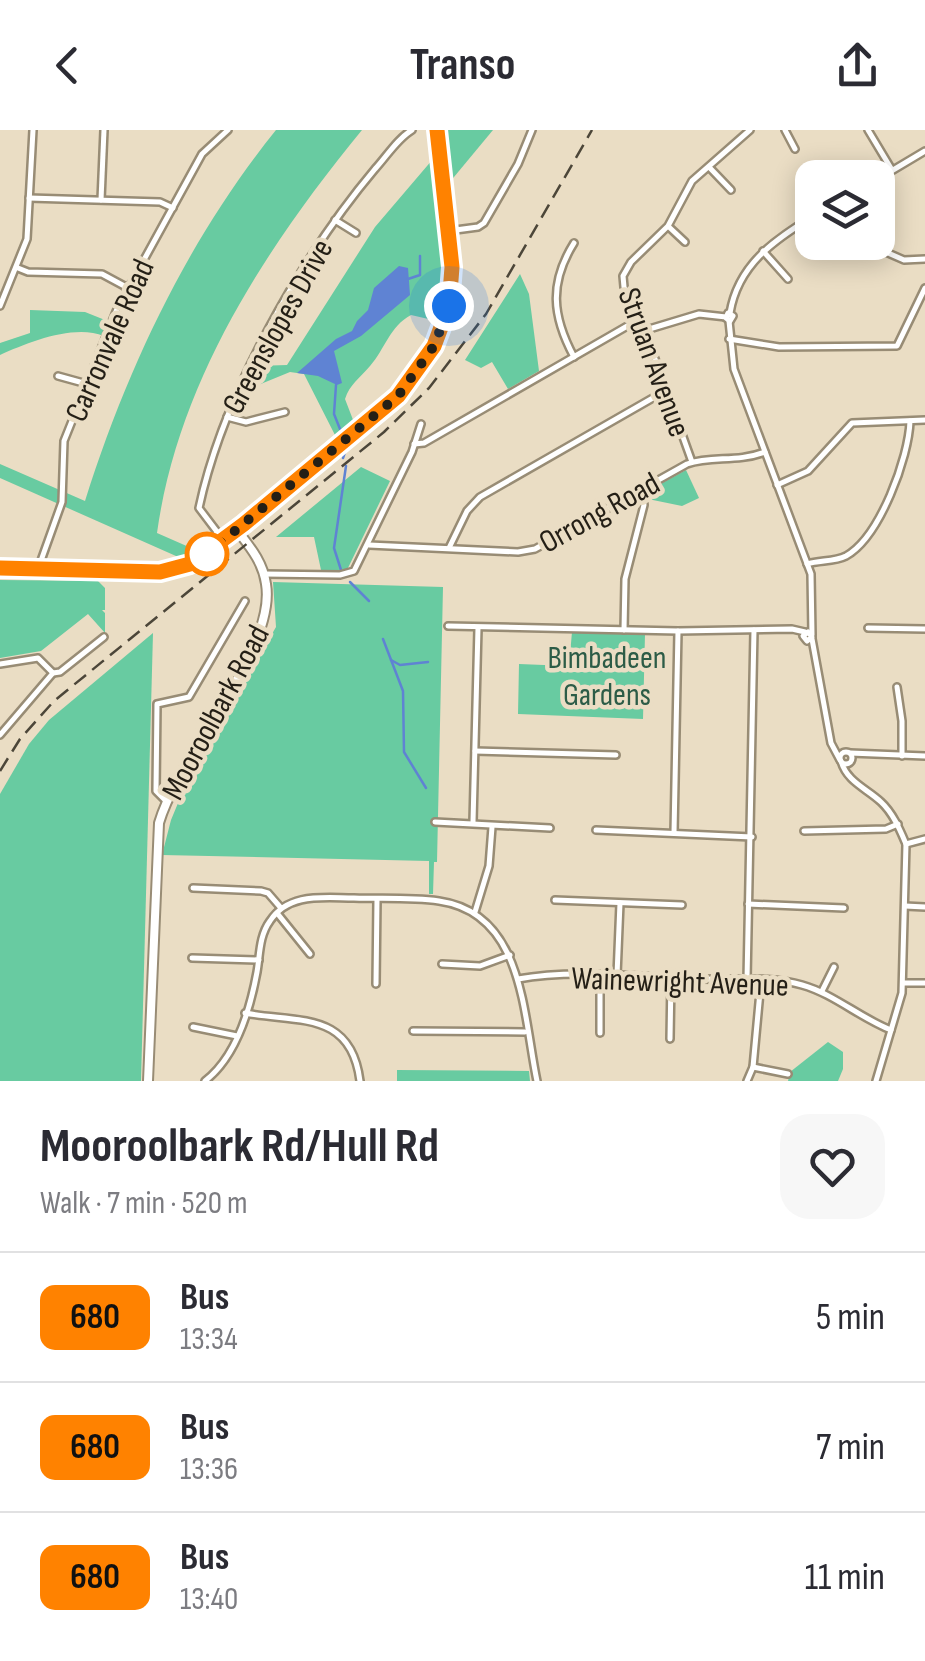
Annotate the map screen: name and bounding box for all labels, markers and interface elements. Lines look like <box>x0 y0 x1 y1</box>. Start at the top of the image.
icon: back <box>40 38 95 93</box>
text: Transo <box>410 38 515 93</box>
icon: share <box>830 38 885 93</box>
map controls <box>795 160 895 260</box>
button: layers <box>795 160 895 260</box>
street label: Greenslopes Drive <box>214 233 342 421</box>
street label: Carronvale Road <box>57 253 163 428</box>
your location <box>424 281 474 331</box>
street label: Struan Avenue <box>609 283 698 442</box>
street label: Orrong Road <box>533 464 667 562</box>
unlabelled marker <box>186 533 228 575</box>
street label: Mooroolbark Road <box>154 619 279 807</box>
park label: Bimbadeen Gardens <box>547 639 667 715</box>
street label: Wainewright Avenue <box>571 959 789 1006</box>
button: heart <box>780 1114 885 1219</box>
text: Mooroolbark Rd/Hull Rd <box>40 1118 439 1175</box>
text: Walk · 7 min · 520 m <box>40 1184 248 1223</box>
text: Bus <box>180 1275 229 1320</box>
text: 5 min <box>816 1295 885 1340</box>
text: 680 <box>70 1296 120 1339</box>
text: 13:34 <box>180 1320 238 1359</box>
text: Bus <box>180 1405 229 1450</box>
text: 7 min <box>816 1425 885 1470</box>
text: 680 <box>70 1426 120 1469</box>
text: 13:36 <box>180 1450 238 1489</box>
text: Bus <box>180 1535 229 1580</box>
text: 11 min <box>805 1555 885 1600</box>
text: 680 <box>70 1556 120 1599</box>
text: 13:40 <box>180 1580 238 1619</box>

